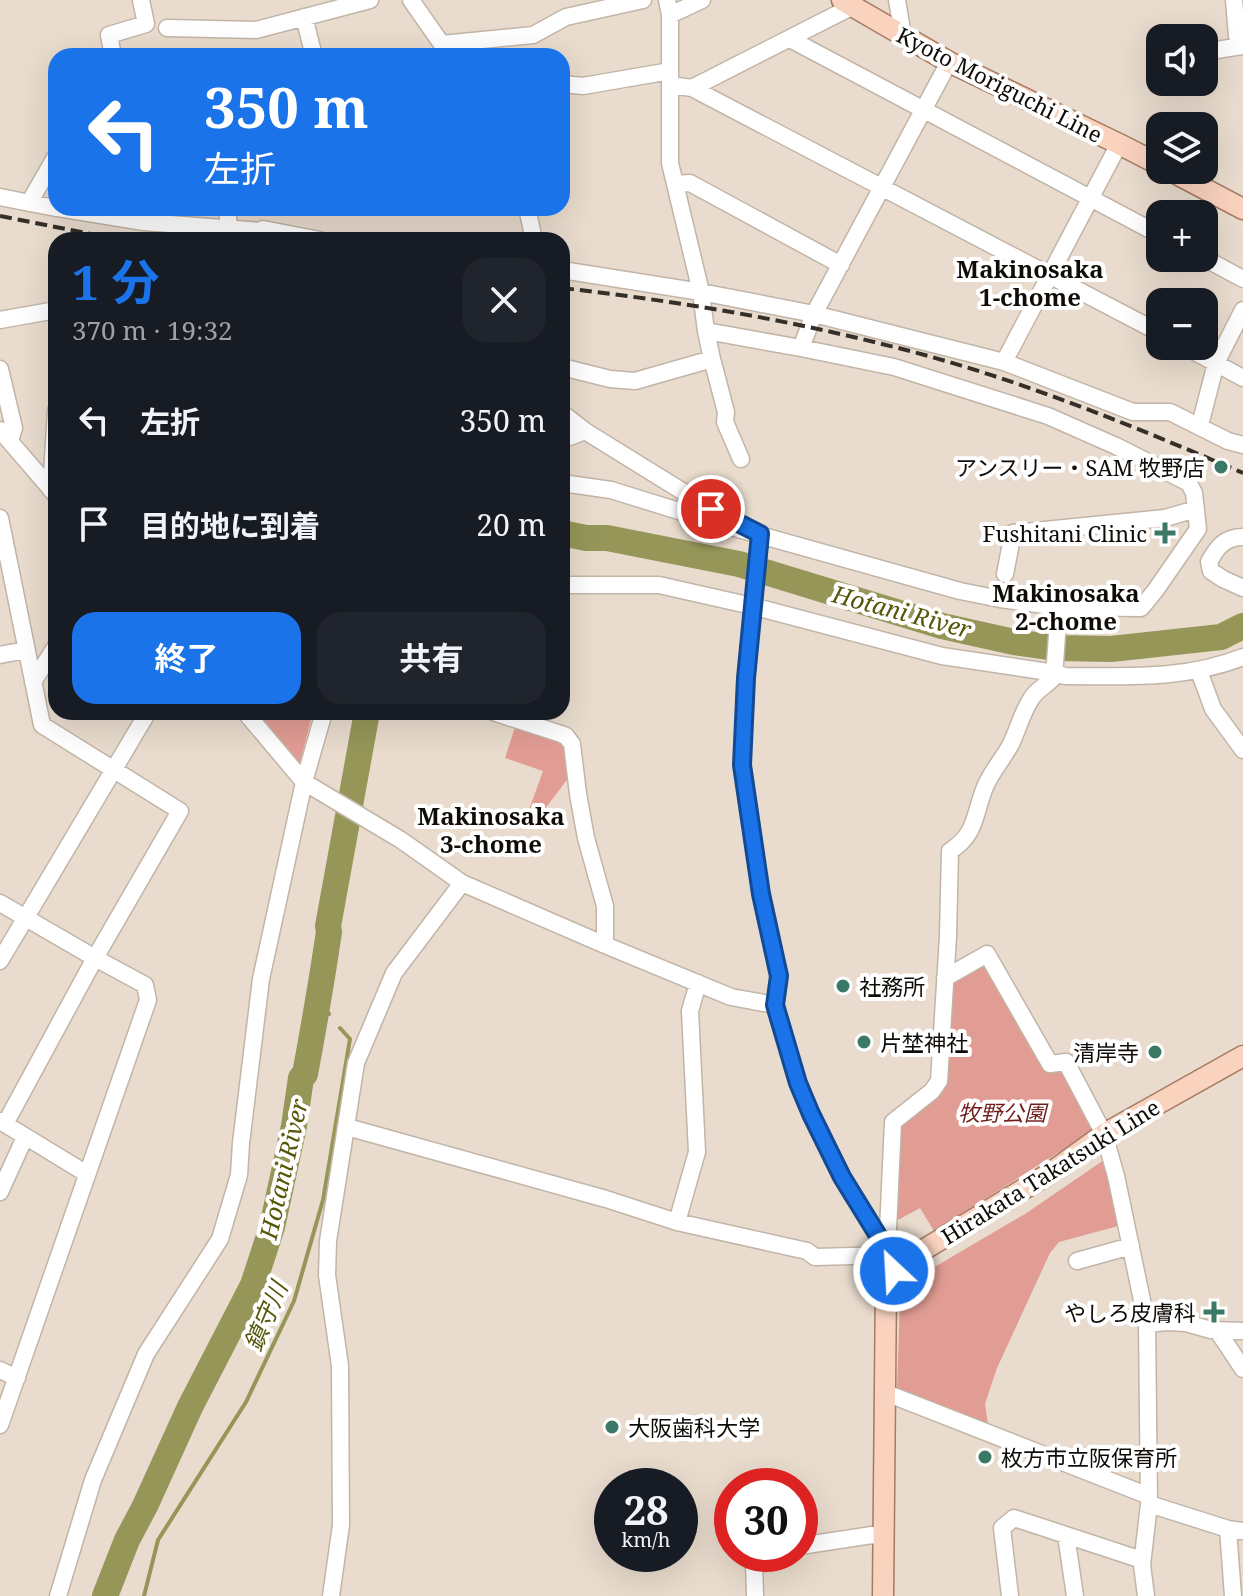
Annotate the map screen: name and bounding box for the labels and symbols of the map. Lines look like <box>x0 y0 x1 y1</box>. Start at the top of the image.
street label: Kyoto Moriguchi Line <box>892 19 1108 149</box>
district label: Makinosaka 1-chome <box>956 252 1104 313</box>
place label: アンスリー・SAM 牧野店 <box>955 452 1205 482</box>
marker: アンスリー・SAM 牧野店 <box>1212 458 1230 476</box>
pin <box>677 475 745 543</box>
place label: Fushitani Clinic <box>983 518 1147 548</box>
marker: Fushitani Clinic <box>1154 522 1176 544</box>
water label: Hotani River <box>828 576 976 646</box>
district label: Makinosaka 2-chome <box>992 576 1140 637</box>
district label: Makinosaka 3-chome <box>417 799 565 860</box>
place label: 社務所 <box>859 971 925 1001</box>
marker: 社務所 <box>834 977 852 995</box>
place label: 片埜神社 <box>880 1027 968 1057</box>
marker: 片埜神社 <box>855 1033 873 1051</box>
place label: 清岸寺 <box>1073 1037 1139 1067</box>
marker: 清岸寺 <box>1146 1043 1164 1061</box>
street label: Hirakata Takatsuki Line <box>935 1091 1165 1251</box>
water label: Hotani River <box>251 1095 315 1243</box>
park label: 牧野公園 <box>958 1097 1049 1127</box>
position arrow <box>852 1229 936 1313</box>
water label: 鎮守川 <box>236 1274 295 1356</box>
place label: やしろ皮膚科 <box>1064 1297 1196 1327</box>
marker: やしろ皮膚科 <box>1203 1301 1225 1323</box>
place label: 大阪歯科大学 <box>628 1412 760 1442</box>
marker: 大阪歯科大学 <box>603 1418 621 1436</box>
place label: 枚方市立阪保育所 <box>1001 1442 1177 1472</box>
marker: 枚方市立阪保育所 <box>976 1448 994 1466</box>
speed limit sign: 30 <box>714 1468 818 1572</box>

